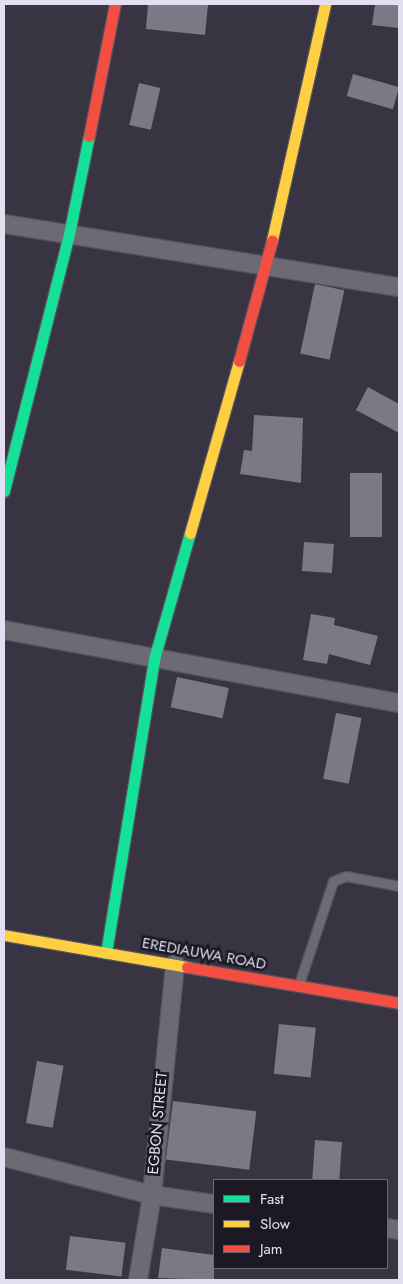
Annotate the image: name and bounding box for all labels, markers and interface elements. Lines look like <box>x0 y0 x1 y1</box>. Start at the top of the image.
street label: EREDIAUWA ROAD <box>141 934 267 974</box>
street label: EGBON STREET <box>145 1071 171 1175</box>
legend <box>213 1179 388 1269</box>
text: Fast <box>260 1188 284 1210</box>
text: Slow <box>260 1213 290 1235</box>
text: Jam <box>260 1238 283 1260</box>

